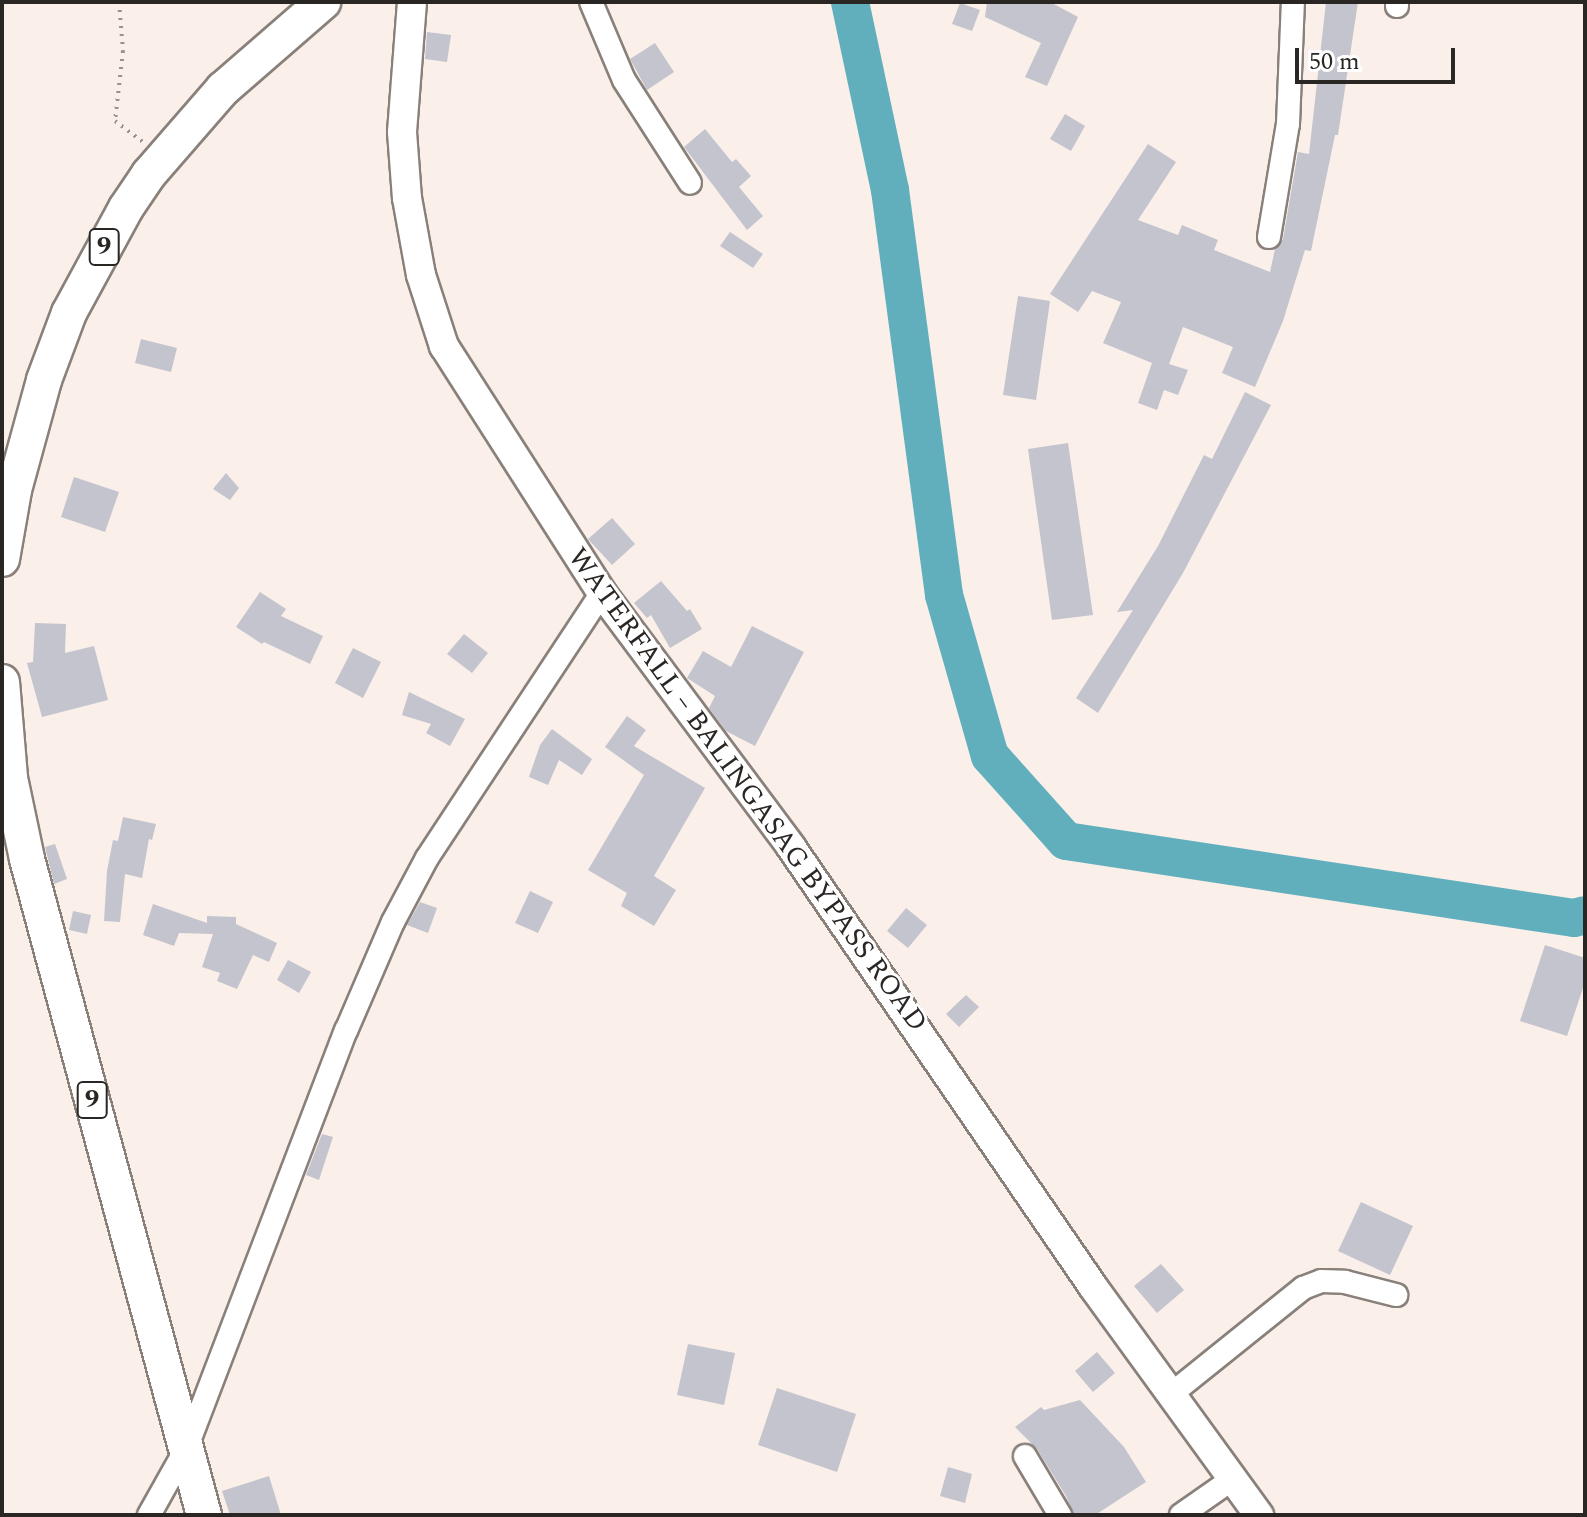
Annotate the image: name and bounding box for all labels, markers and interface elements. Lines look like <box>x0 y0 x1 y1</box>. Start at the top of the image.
scale bar <box>1299 32 1459 82</box>
text: 50 m <box>1309 44 1360 80</box>
road number: 9 <box>88 225 120 269</box>
street label: WATERFALL ‒ BALINGASAG BYPASS ROAD <box>560 542 934 1038</box>
road number: 9 <box>76 1078 108 1122</box>

